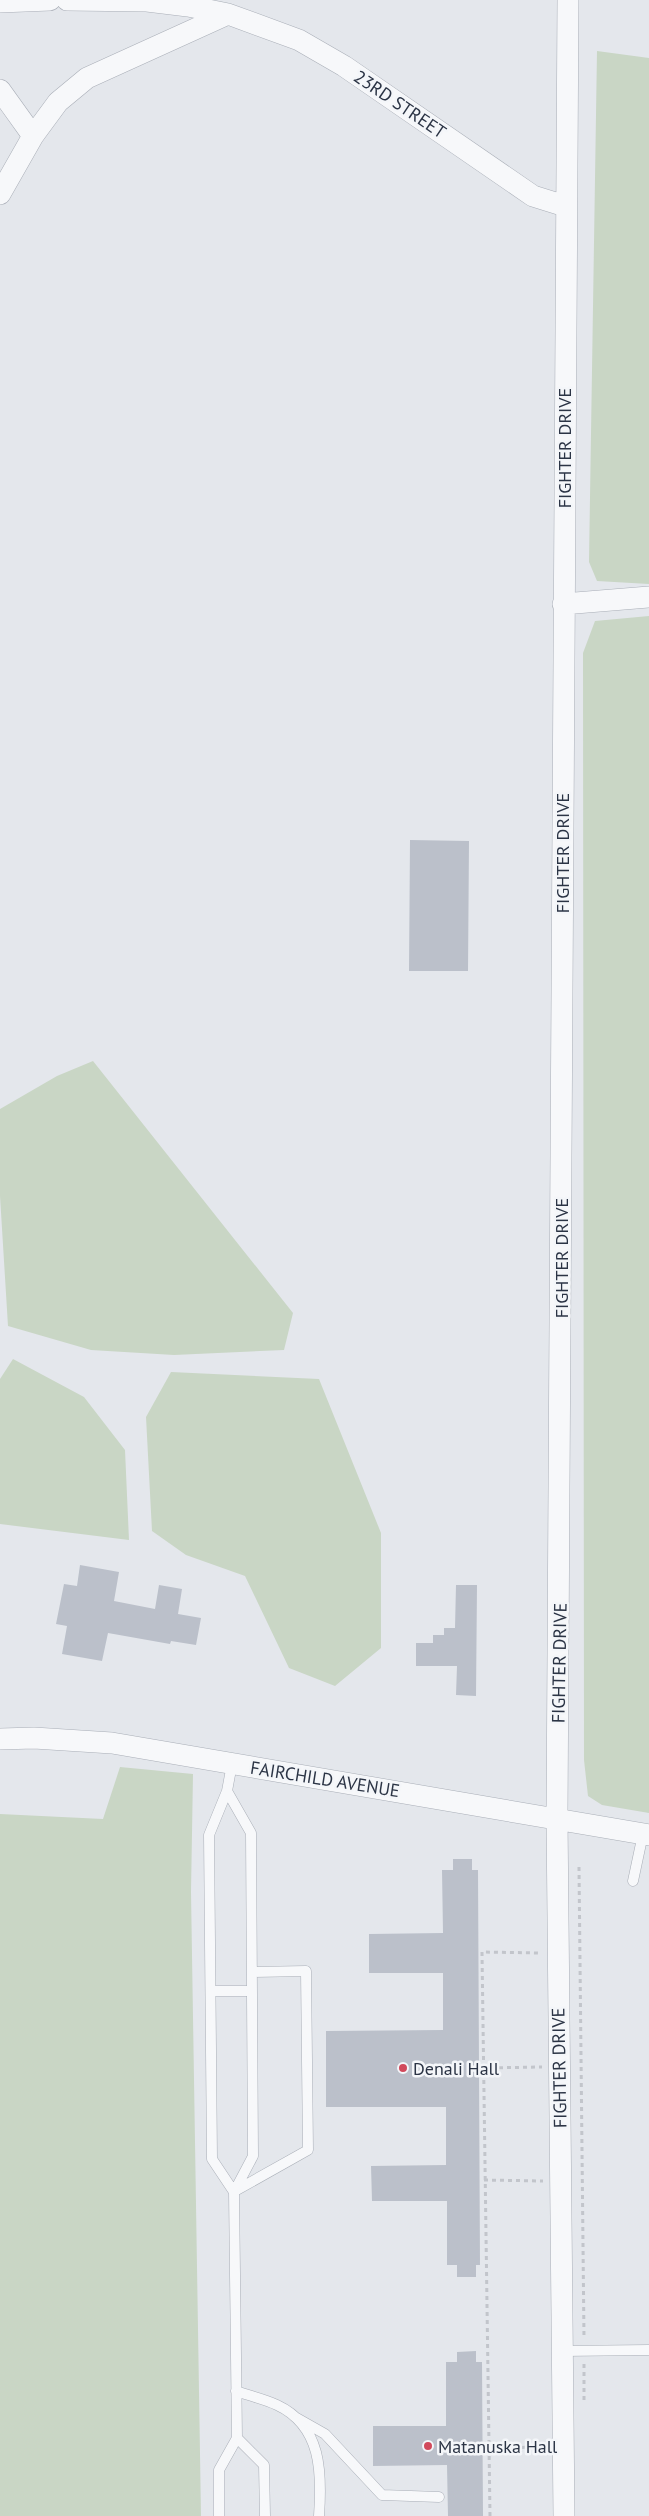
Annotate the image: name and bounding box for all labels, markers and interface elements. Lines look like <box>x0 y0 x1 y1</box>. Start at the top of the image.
street label: 23RD STREET <box>349 65 451 143</box>
street label: FIGHTER DRIVE <box>553 388 576 508</box>
street label: FIGHTER DRIVE <box>551 793 574 913</box>
street label: FIGHTER DRIVE <box>550 1198 573 1318</box>
street label: FIGHTER DRIVE <box>546 1603 572 1723</box>
street label: FAIRCHILD AVENUE <box>249 1756 401 1802</box>
street label: FIGHTER DRIVE <box>546 2008 572 2128</box>
place label: Denali Hall <box>413 2057 500 2080</box>
marker: Denali Hall <box>397 2062 409 2074</box>
place label: Matanuska Hall <box>438 2435 558 2458</box>
marker: Matanuska Hall <box>422 2440 434 2452</box>

